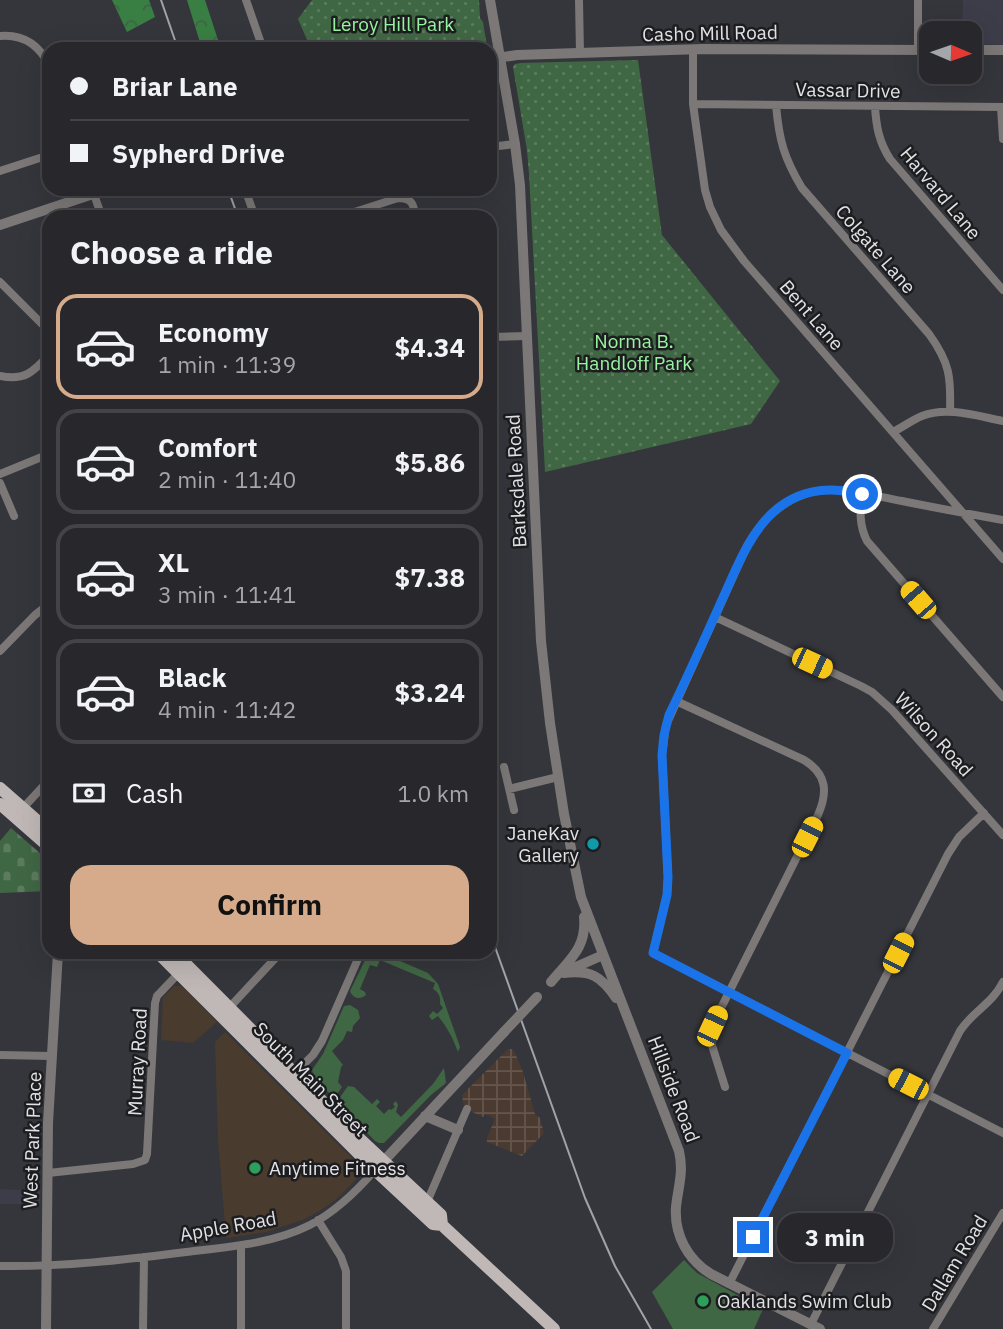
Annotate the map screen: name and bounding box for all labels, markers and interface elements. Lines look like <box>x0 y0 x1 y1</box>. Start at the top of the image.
park label: Leroy Hill Park <box>332 12 454 36</box>
street label: Casho Mill Road <box>642 20 778 46</box>
north arrow <box>919 21 982 84</box>
map controls <box>919 21 982 84</box>
text: Briar Lane <box>112 69 238 103</box>
street label: Vassar Drive <box>795 77 901 103</box>
text: Sypherd Drive <box>112 136 285 170</box>
street label: Harvard Lane <box>895 142 987 244</box>
street label: Colgate Lane <box>831 200 921 298</box>
text: Choose a ride <box>70 231 273 273</box>
street label: Bent Lane <box>775 275 849 355</box>
icon: car <box>74 315 137 378</box>
text: Economy <box>158 315 269 349</box>
park label: Norma B. Handloff Park <box>576 329 692 375</box>
text: $4.34 <box>395 330 465 364</box>
text: 1 min · 11:39 <box>158 349 296 379</box>
street label: Barksdale Road <box>501 414 531 548</box>
icon: car <box>74 430 137 493</box>
text: Comfort <box>158 430 257 464</box>
text: $5.86 <box>395 445 465 479</box>
text: 2 min · 11:40 <box>158 464 296 494</box>
route start <box>846 478 878 510</box>
icon: car <box>74 545 137 608</box>
text: XL <box>158 545 189 579</box>
text: $7.38 <box>395 560 465 594</box>
car <box>897 577 940 623</box>
text: 3 min · 11:41 <box>158 579 296 609</box>
car <box>789 645 836 681</box>
icon: car <box>74 660 137 723</box>
text: Black <box>158 660 226 694</box>
text: $3.24 <box>395 675 465 709</box>
street label: Wilson Road <box>890 687 978 781</box>
text: 4 min · 11:42 <box>158 694 296 724</box>
icon: cash <box>70 774 108 812</box>
text: Cash <box>126 776 183 810</box>
text: 1.0 km <box>398 778 469 808</box>
car <box>789 814 826 860</box>
place label: JaneKav Gallery <box>507 821 580 867</box>
marker: JaneKav Gallery <box>585 836 601 852</box>
button: Confirm <box>70 865 469 945</box>
car <box>880 930 917 976</box>
car <box>694 1003 731 1049</box>
street label: Murray Road <box>122 1008 152 1116</box>
street label: South Main Street <box>249 1017 373 1141</box>
street label: Hillside Road <box>643 1032 705 1146</box>
car <box>885 1065 932 1103</box>
street label: West Park Place <box>18 1071 46 1209</box>
place label: Anytime Fitness <box>269 1156 406 1180</box>
marker: Anytime Fitness <box>247 1160 263 1176</box>
street label: Apple Road <box>178 1206 278 1246</box>
street label: Dallam Road <box>916 1211 992 1315</box>
callout: 3 min <box>778 1212 893 1262</box>
route end <box>737 1221 769 1253</box>
text: 3 min <box>805 1222 865 1252</box>
place label: Oaklands Swim Club <box>717 1289 892 1313</box>
marker: Oaklands Swim Club <box>695 1293 711 1309</box>

